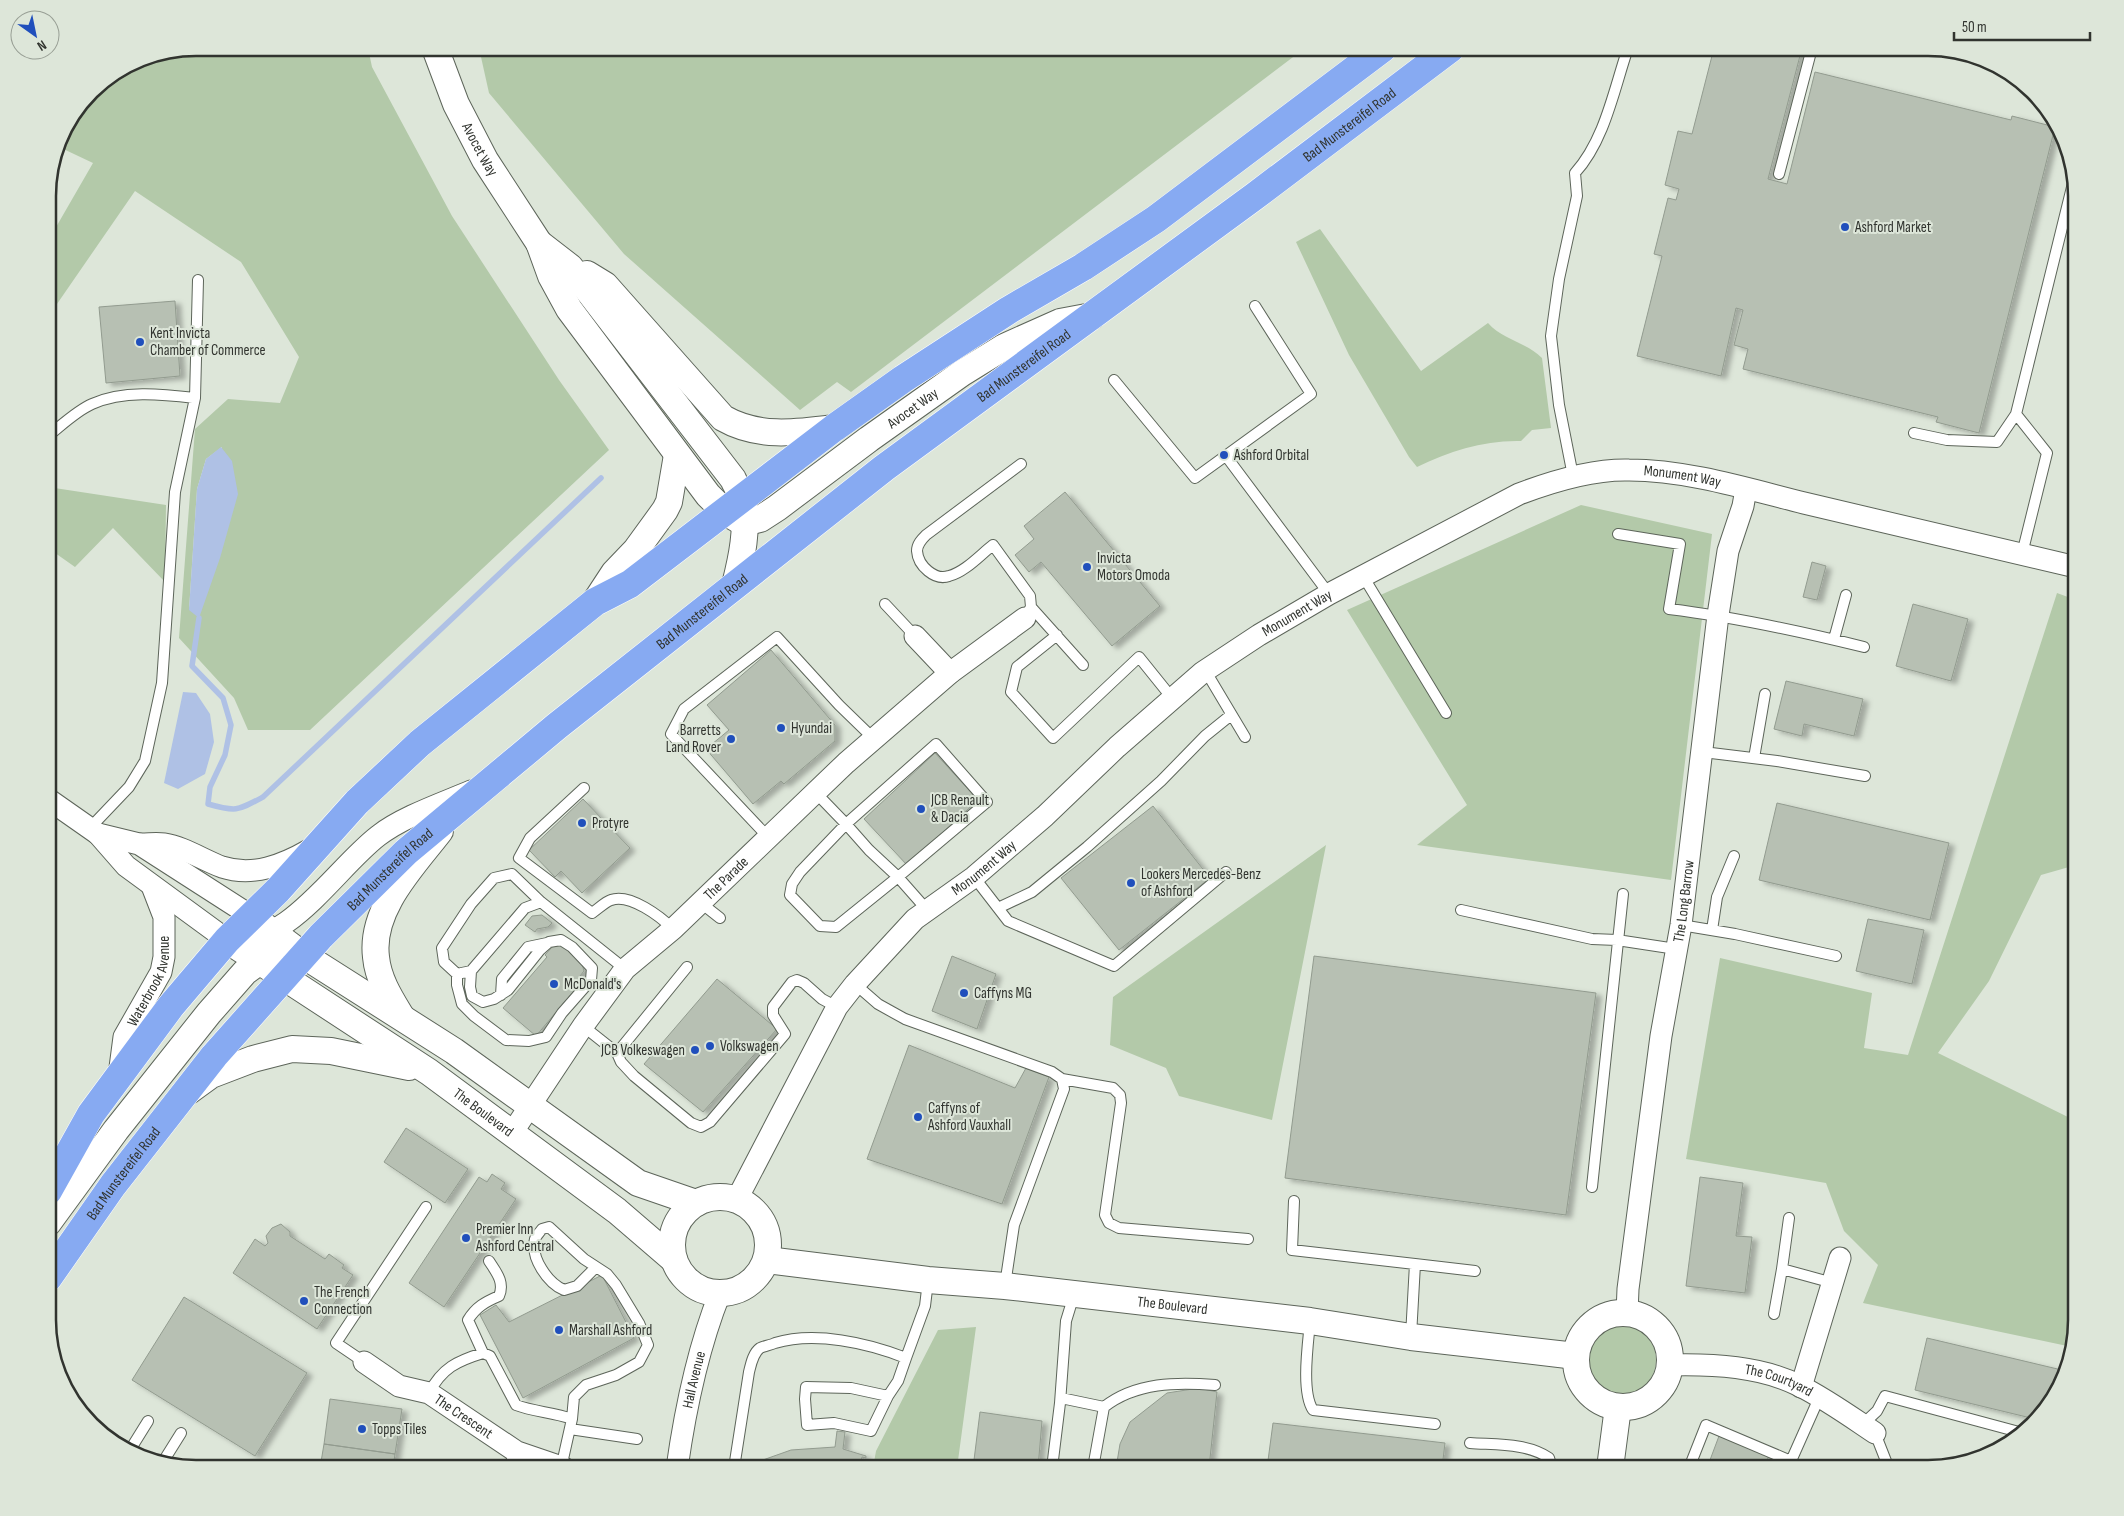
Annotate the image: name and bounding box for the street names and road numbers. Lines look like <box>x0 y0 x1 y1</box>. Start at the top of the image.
street label: Bad Munstereifel Road <box>1299 84 1400 166</box>
street label: Avocet Way <box>457 119 502 180</box>
street label: Bad Munstereifel Road <box>973 325 1075 407</box>
street label: Avocet Way <box>883 384 942 434</box>
street label: Monument Way <box>1643 461 1723 492</box>
street label: Bad Munstereifel Road <box>653 570 752 654</box>
street label: Monument Way <box>1259 585 1336 641</box>
street label: Bad Munstereifel Road <box>343 824 437 915</box>
street label: Monument Way <box>948 836 1020 900</box>
street label: The Parade <box>700 853 753 904</box>
street label: The Long Barrow <box>1669 858 1699 944</box>
street label: Waterbrook Avenue <box>123 936 174 1030</box>
street label: The Boulevard <box>449 1084 517 1141</box>
street label: Bad Munstereifel Road <box>82 1123 165 1224</box>
street label: The Boulevard <box>1136 1292 1208 1319</box>
street label: Hall Avenue <box>678 1349 710 1410</box>
street label: The Courtyard <box>1743 1360 1816 1401</box>
street label: The Crescent <box>430 1390 497 1443</box>

